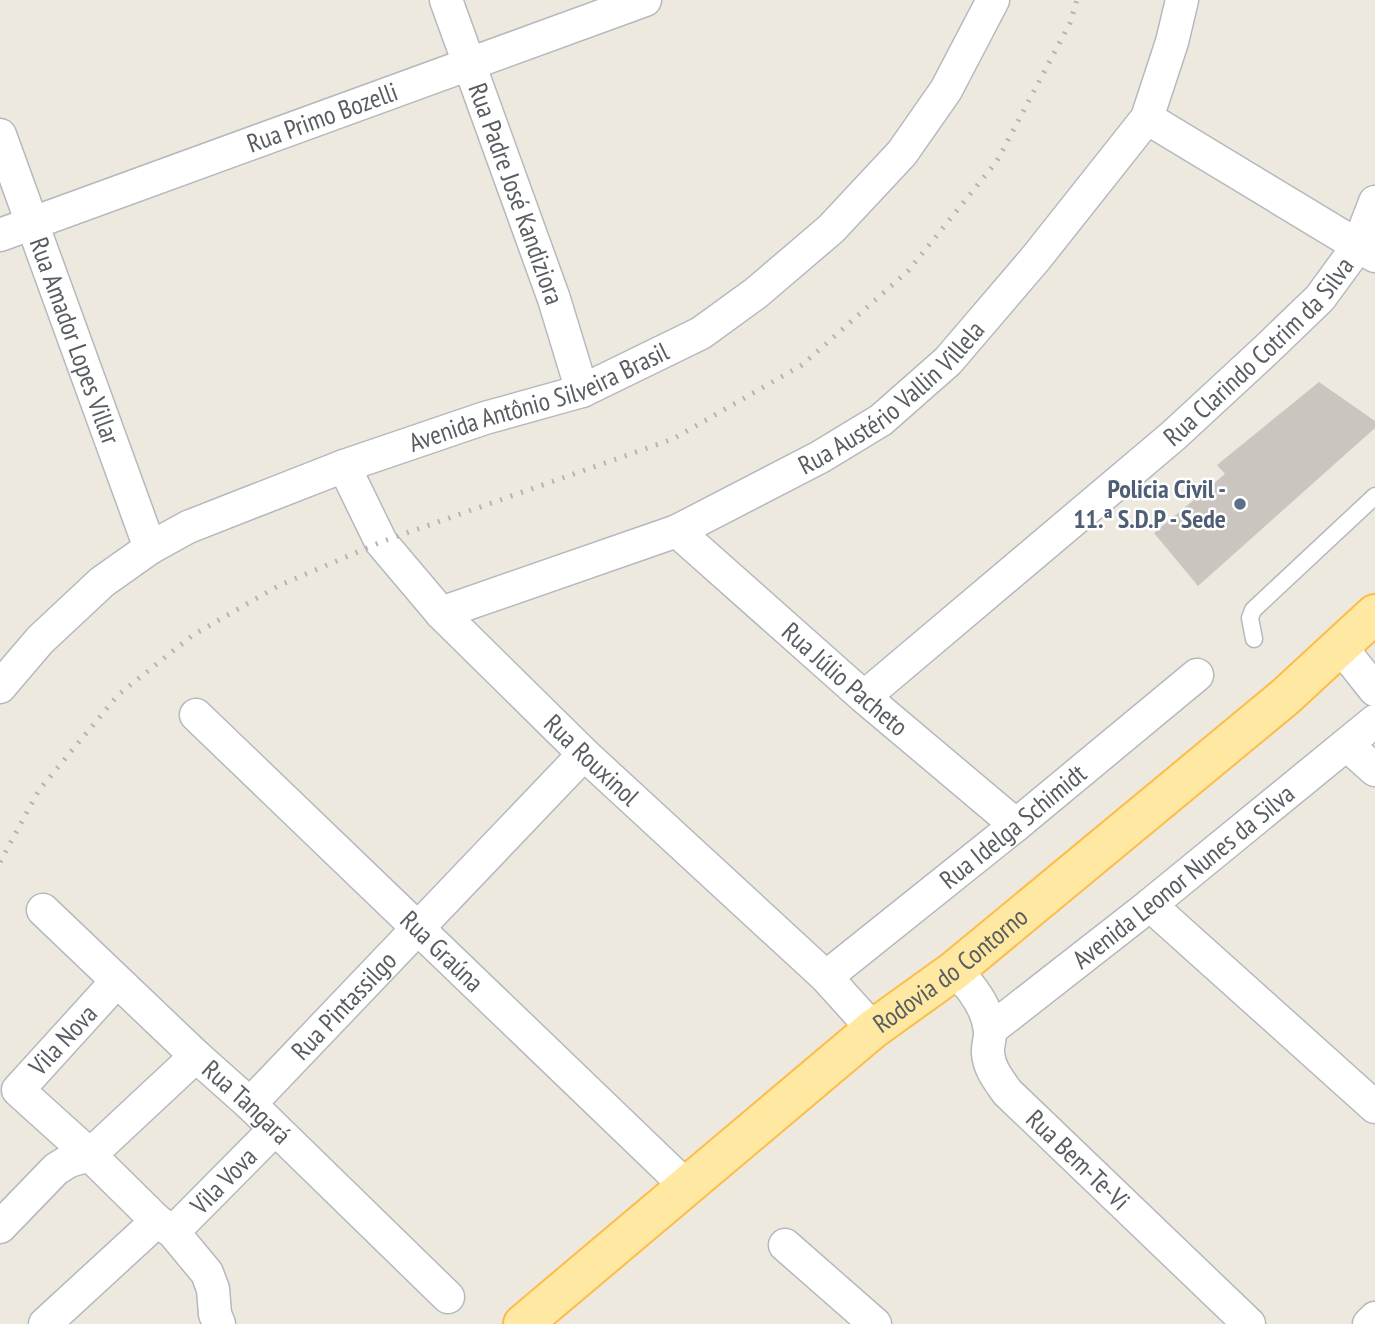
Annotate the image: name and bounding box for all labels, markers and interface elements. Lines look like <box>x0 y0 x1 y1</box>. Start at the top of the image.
street label: Rua Primo Bozelli <box>242 75 402 160</box>
street label: Rua Padre José Kandiziora <box>461 78 572 309</box>
street label: Rua Amador Lopes Villar <box>23 233 128 449</box>
street label: Rua Clarindo Cotrim da Silva <box>1156 250 1360 453</box>
street label: Rua Austério Vallin Villela <box>793 314 991 481</box>
street label: Avenida Antônio Silveira Brasil <box>404 334 674 459</box>
place label: Policia Civil - 11.ª S.D.P - Sede <box>1073 472 1226 535</box>
marker: Policia Civil - 11.ª S.D.P - Sede <box>1232 496 1248 512</box>
street label: Rua Júlio Pacheto <box>775 615 915 743</box>
street label: Rua Rouxinol <box>537 707 646 813</box>
street label: Rua Idelga Schimidt <box>933 757 1093 896</box>
street label: Avenida Leonor Nunes da Silva <box>1066 777 1301 975</box>
street label: Rodovia do Contorno <box>866 900 1034 1040</box>
street label: Rua Graúna <box>394 903 491 999</box>
street label: Rua Pintassilgo <box>284 944 403 1067</box>
street label: Vila Nova <box>21 997 104 1083</box>
street label: Rua Tangará <box>196 1052 298 1151</box>
street label: Rua Bem-Te-Vi <box>1019 1102 1137 1217</box>
street label: Vila Vova <box>182 1140 264 1222</box>

